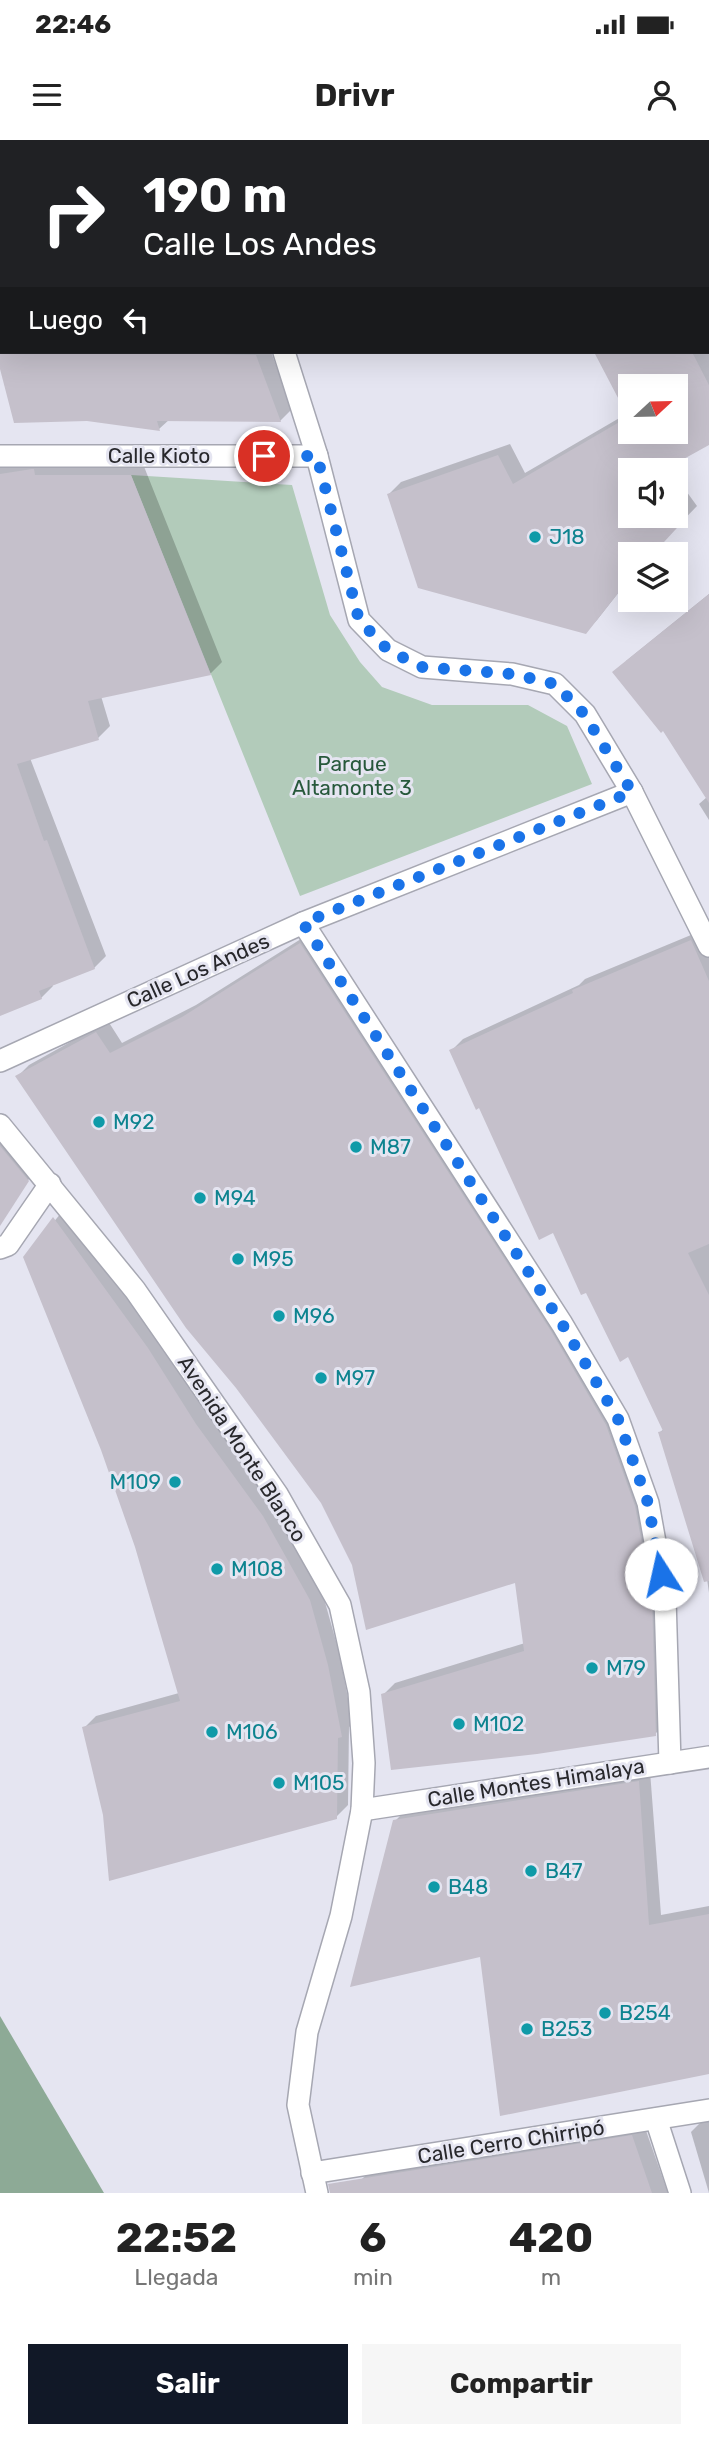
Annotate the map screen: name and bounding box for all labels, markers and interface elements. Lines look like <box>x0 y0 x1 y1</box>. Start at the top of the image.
text: 22:46 <box>35 9 111 40</box>
icon: menu <box>28 76 66 114</box>
text: Drivr <box>314 76 395 114</box>
icon: person <box>643 76 681 114</box>
text: 190 m <box>143 166 287 224</box>
icon: right <box>28 168 119 259</box>
text: Calle Los Andes <box>143 225 377 263</box>
icon: left <box>117 301 155 339</box>
text: Luego <box>28 305 103 336</box>
north arrow <box>618 374 688 444</box>
map controls <box>618 374 688 612</box>
pin <box>234 426 294 486</box>
icon: arrive <box>245 437 283 475</box>
street label: Calle Kioto <box>108 443 210 468</box>
button: sound <box>618 458 688 528</box>
place label: J18 <box>549 524 585 549</box>
marker: J18 <box>527 529 543 545</box>
button: layers <box>618 542 688 612</box>
park label: Parque Altamonte 3 <box>292 751 412 800</box>
street label: Calle Los Andes <box>123 928 273 1013</box>
place label: M92 <box>113 1109 154 1134</box>
marker: M92 <box>91 1114 107 1130</box>
place label: M87 <box>370 1134 411 1159</box>
marker: M87 <box>348 1139 364 1155</box>
place label: M94 <box>214 1185 256 1210</box>
marker: M94 <box>192 1190 208 1206</box>
place label: M95 <box>252 1246 294 1271</box>
marker: M95 <box>230 1251 246 1267</box>
place label: M96 <box>293 1303 335 1328</box>
marker: M96 <box>271 1308 287 1324</box>
street label: Avenida Monte Blanco <box>173 1351 312 1547</box>
place label: M97 <box>335 1365 375 1390</box>
marker: M97 <box>313 1370 329 1386</box>
place label: M109 <box>110 1469 161 1494</box>
marker: M109 <box>167 1474 183 1490</box>
position arrow <box>624 1537 698 1611</box>
place label: M108 <box>231 1556 283 1581</box>
marker: M108 <box>209 1561 225 1577</box>
place label: M79 <box>606 1655 646 1680</box>
marker: M79 <box>584 1660 600 1676</box>
place label: M102 <box>473 1711 524 1736</box>
marker: M102 <box>451 1716 467 1732</box>
place label: M106 <box>226 1719 278 1744</box>
marker: M106 <box>204 1724 220 1740</box>
street label: Calle Montes Himalaya <box>426 1753 646 1812</box>
place label: M105 <box>293 1770 344 1795</box>
marker: M105 <box>271 1775 287 1791</box>
place label: B47 <box>545 1858 583 1883</box>
marker: B47 <box>523 1863 539 1879</box>
place label: B48 <box>448 1874 488 1899</box>
marker: B48 <box>426 1879 442 1895</box>
place label: B254 <box>619 2000 671 2025</box>
marker: B254 <box>597 2005 613 2021</box>
place label: B253 <box>541 2016 592 2041</box>
marker: B253 <box>519 2021 535 2037</box>
street label: Calle Cerro Chirripó <box>416 2114 606 2169</box>
text: 22:52 <box>116 2213 237 2263</box>
text: 6 <box>359 2213 387 2263</box>
text: 420 <box>509 2213 593 2263</box>
text: Llegada <box>134 2263 219 2291</box>
text: min <box>353 2263 393 2291</box>
text: m <box>541 2263 561 2291</box>
button: Salir <box>28 2344 348 2424</box>
button: Compartir <box>362 2344 681 2424</box>

